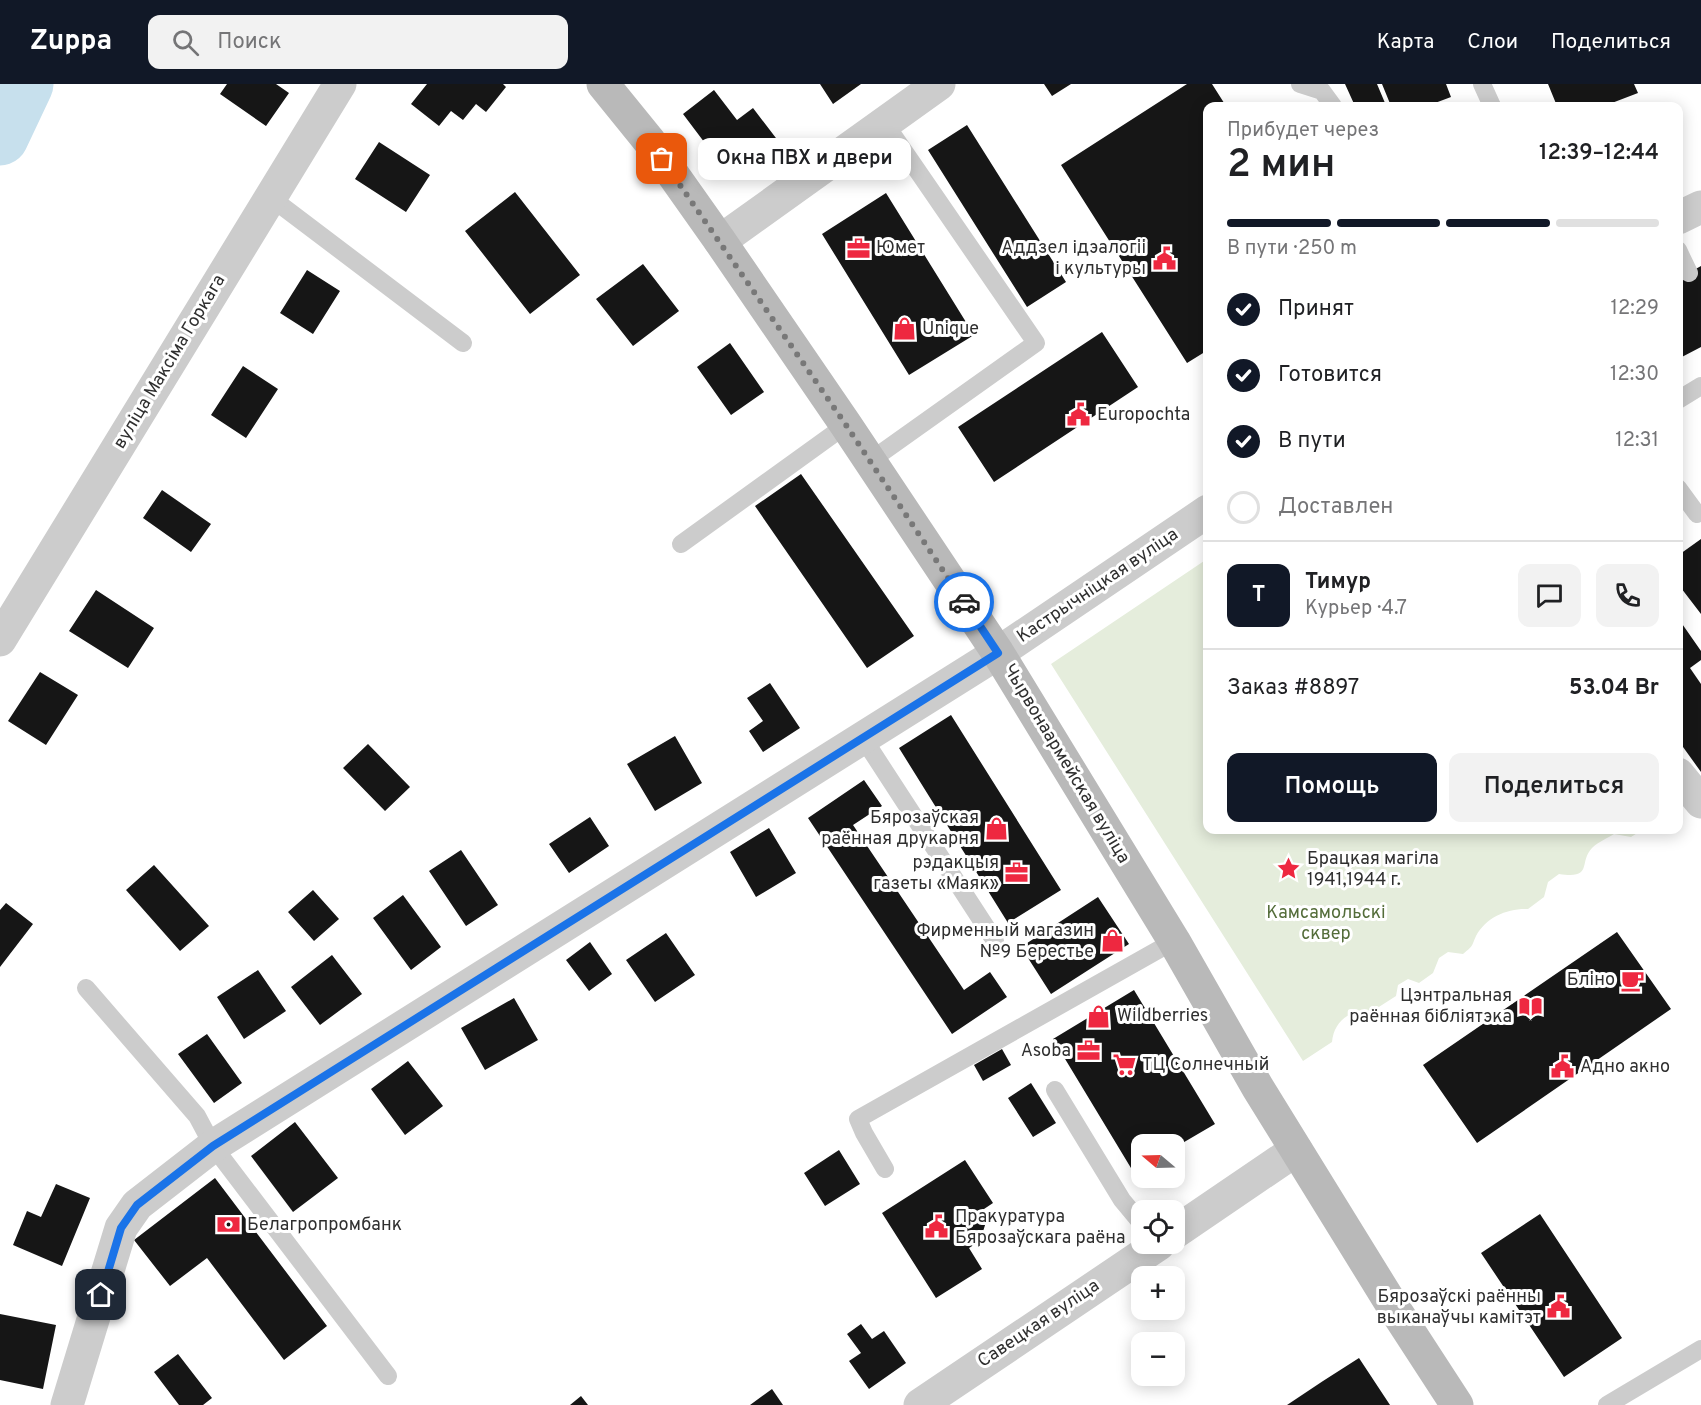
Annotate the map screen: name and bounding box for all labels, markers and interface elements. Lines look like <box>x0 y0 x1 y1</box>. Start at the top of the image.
search box <box>148 15 568 69</box>
text: Zuppa <box>30 24 112 60</box>
icon: search <box>169 26 202 59</box>
text: Поиск <box>217 29 281 56</box>
text: Карта <box>1377 29 1434 56</box>
text: Слои <box>1467 29 1518 56</box>
text: Поделиться <box>1551 29 1671 56</box>
text: Прибудет через <box>1227 118 1379 144</box>
pin <box>636 133 687 184</box>
callout: Окна ПВХ и двери <box>698 138 911 180</box>
text: 12:39–12:44 <box>1539 140 1659 167</box>
icon: bag <box>645 142 678 175</box>
text: 2 мин <box>1227 142 1335 191</box>
text: Окна ПВХ и двери <box>716 146 893 172</box>
office icon: Юмет <box>845 235 871 261</box>
text: В пути · 250 m <box>1227 236 1357 262</box>
place label: Юмет <box>876 237 925 260</box>
place label: Аддзел ідэалогіі і культуры <box>1001 237 1146 281</box>
public building icon: Аддзел ідэалогіі і культуры <box>1151 245 1177 271</box>
street label: вуліца Максіма Горкага <box>109 271 231 453</box>
icon: check <box>1227 293 1260 326</box>
text: Принят <box>1278 296 1354 323</box>
text: 12:29 <box>1611 296 1659 322</box>
shop icon: Unique <box>891 316 917 342</box>
place label: Unique <box>922 318 979 341</box>
icon: check <box>1227 359 1260 392</box>
text: Готовится <box>1278 362 1382 389</box>
text: 12:30 <box>1610 362 1659 388</box>
public building icon: Europochta <box>1066 402 1092 428</box>
place label: Europochta <box>1097 404 1190 427</box>
icon: check <box>1227 425 1260 458</box>
text: В пути <box>1278 428 1346 455</box>
text: 12:31 <box>1615 428 1659 454</box>
text: Доставлен <box>1278 494 1393 521</box>
street label: Кастрычніцкая вуліца <box>1013 523 1183 649</box>
button: chat <box>1518 564 1581 627</box>
button: phone <box>1596 564 1659 627</box>
text: Тимур <box>1305 569 1371 596</box>
courier <box>934 572 994 632</box>
text: Т <box>1252 582 1265 609</box>
icon: car <box>948 586 981 619</box>
text: Курьер · 4.7 <box>1305 596 1407 622</box>
street label: Чырвонаармейская вуліца <box>997 660 1135 868</box>
text: Заказ #8897 <box>1227 675 1359 702</box>
text: 53.04 Br <box>1569 675 1659 702</box>
button: Помощь <box>1227 753 1437 822</box>
button: Поделиться <box>1449 753 1659 822</box>
place label: Бярозаўская раённая друкарня <box>821 807 979 851</box>
shop icon: Бярозаўская раённая друкарня <box>984 815 1010 841</box>
place label: Брацкая магіла 1941,1944 г. <box>1307 848 1439 892</box>
place label: рэдакцыя газеты «Маяк» <box>873 852 999 896</box>
place icon: Брацкая магіла 1941,1944 г. <box>1276 856 1302 882</box>
office icon: рэдакцыя газеты «Маяк» <box>1004 860 1030 886</box>
park label: Камсамольскі сквер <box>1266 902 1386 946</box>
place label: Фирменный магазин №9 Берестье <box>916 920 1094 964</box>
shop icon: Фирменный магазин №9 Берестье <box>1099 928 1125 954</box>
cafe icon: Бліно <box>1620 967 1646 993</box>
place label: Бліно <box>1567 969 1615 992</box>
place label: Цэнтральная раённая бібліятэка <box>1349 985 1512 1029</box>
library icon: Цэнтральная раённая бібліятэка <box>1517 993 1543 1019</box>
shop icon: Wildberries <box>1086 1003 1112 1029</box>
place label: Wildberries <box>1117 1005 1208 1028</box>
office icon: Asoba <box>1076 1038 1102 1064</box>
place label: Asoba <box>1021 1040 1071 1063</box>
supermarket icon: ТЦ Солнечный <box>1111 1052 1137 1078</box>
place label: ТЦ Солнечный <box>1142 1054 1269 1077</box>
public building icon: Адно акно <box>1549 1054 1575 1080</box>
place label: Адно акно <box>1580 1056 1670 1079</box>
north arrow <box>1131 1134 1185 1188</box>
map controls <box>1131 1134 1185 1386</box>
button: locate <box>1131 1200 1185 1254</box>
place label: Пракуратура Бярозаўскага раёна <box>955 1206 1126 1250</box>
bank icon: Белагропромбанк <box>216 1212 242 1238</box>
place label: Белагропромбанк <box>247 1214 402 1237</box>
public building icon: Пракуратура Бярозаўскага раёна <box>924 1214 950 1240</box>
button: + <box>1131 1266 1185 1320</box>
pin <box>75 1269 126 1320</box>
street label: Савецкая вуліца <box>974 1275 1104 1373</box>
icon: home <box>84 1278 117 1311</box>
place label: Бярозаўскі раённы выканаўчы камітэт <box>1377 1286 1541 1330</box>
public building icon: Бярозаўскі раённы выканаўчы камітэт <box>1546 1294 1572 1320</box>
button: − <box>1131 1332 1185 1386</box>

